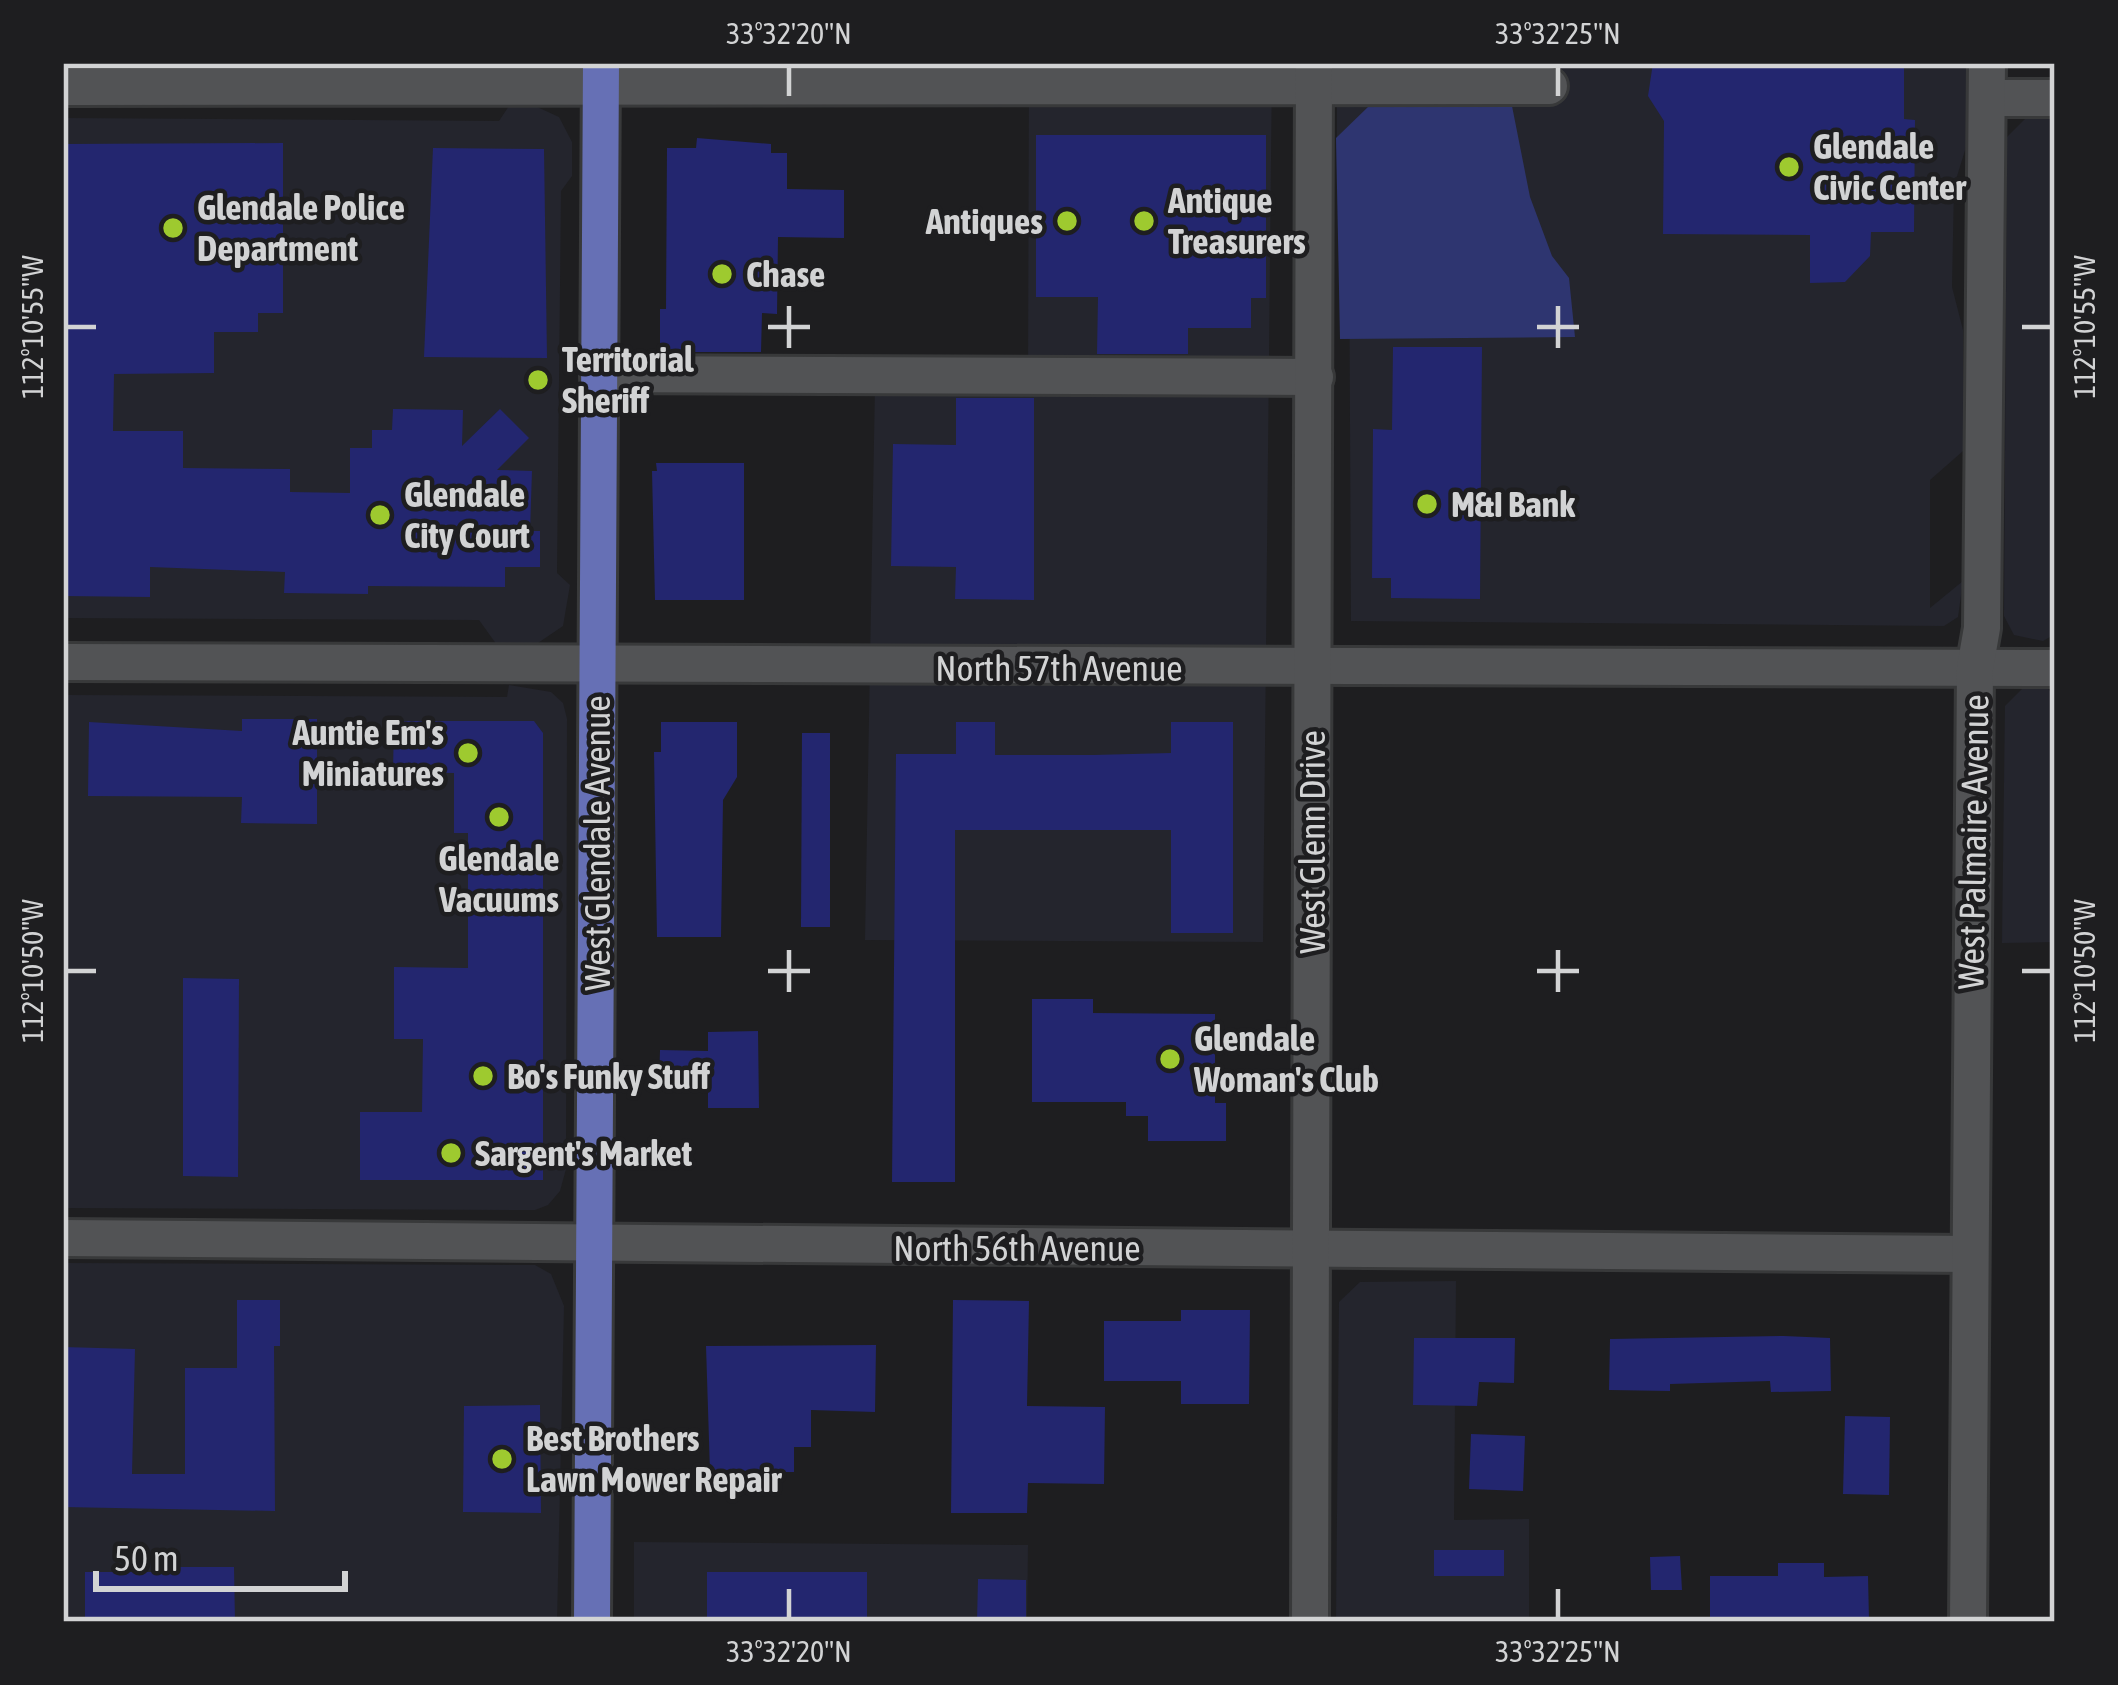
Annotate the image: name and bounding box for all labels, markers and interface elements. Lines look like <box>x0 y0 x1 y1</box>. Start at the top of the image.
text: 33°32'20"N <box>726 16 852 50</box>
text: 33°32'25"N <box>1495 16 1621 50</box>
place label: Glendale Civic Center <box>1813 125 1967 208</box>
marker: Glendale Civic Center <box>1776 154 1802 180</box>
place label: Antique Treasurers <box>1167 179 1306 262</box>
place label: Glendale Police Department <box>197 186 405 269</box>
place label: Antiques <box>925 200 1043 242</box>
marker: Antiques <box>1054 208 1080 234</box>
marker: Antique Treasurers <box>1131 208 1157 234</box>
marker: Glendale Police Department <box>160 215 186 241</box>
place label: Chase <box>746 253 825 295</box>
text: 112°10'55"W <box>15 255 49 399</box>
text: 112°10'55"W <box>2067 255 2101 399</box>
marker: Chase <box>709 261 735 287</box>
place label: Territorial Sheriff <box>562 338 694 421</box>
marker: Territorial Sheriff <box>525 367 551 393</box>
place label: Glendale City Court <box>404 473 530 556</box>
place label: M&I Bank <box>1451 483 1576 525</box>
marker: M&I Bank <box>1414 491 1440 517</box>
marker: Glendale City Court <box>367 502 393 528</box>
street label: North 57th Avenue <box>935 647 1183 689</box>
street label: West Palmaire Avenue <box>1949 694 1997 990</box>
street label: West Glendale Avenue <box>576 695 618 991</box>
place label: Auntie Em's Miniatures <box>291 711 444 794</box>
street label: West Glenn Drive <box>1291 730 1333 954</box>
marker: Auntie Em's Miniatures <box>455 740 481 766</box>
marker: Glendale Vacuums <box>486 804 512 830</box>
place label: Glendale Vacuums <box>438 837 560 920</box>
text: 112°10'50"W <box>15 899 49 1043</box>
text: 112°10'50"W <box>2067 899 2101 1043</box>
place label: Glendale Woman's Club <box>1193 1017 1379 1100</box>
marker: Glendale Woman's Club <box>1157 1046 1183 1072</box>
place label: Bo's Funky Stuff <box>507 1055 711 1097</box>
marker: Bo's Funky Stuff <box>470 1063 496 1089</box>
place label: Sargent's Market <box>475 1132 693 1174</box>
marker: Sargent's Market <box>438 1140 464 1166</box>
street label: North 56th Avenue <box>893 1227 1141 1269</box>
place label: Best Brothers Lawn Mower Repair <box>526 1417 783 1500</box>
marker: Best Brothers Lawn Mower Repair <box>489 1446 515 1472</box>
scale bar <box>96 1517 345 1591</box>
text: 50 m <box>114 1537 179 1579</box>
text: 33°32'20"N <box>726 1634 852 1668</box>
text: 33°32'25"N <box>1495 1634 1621 1668</box>

